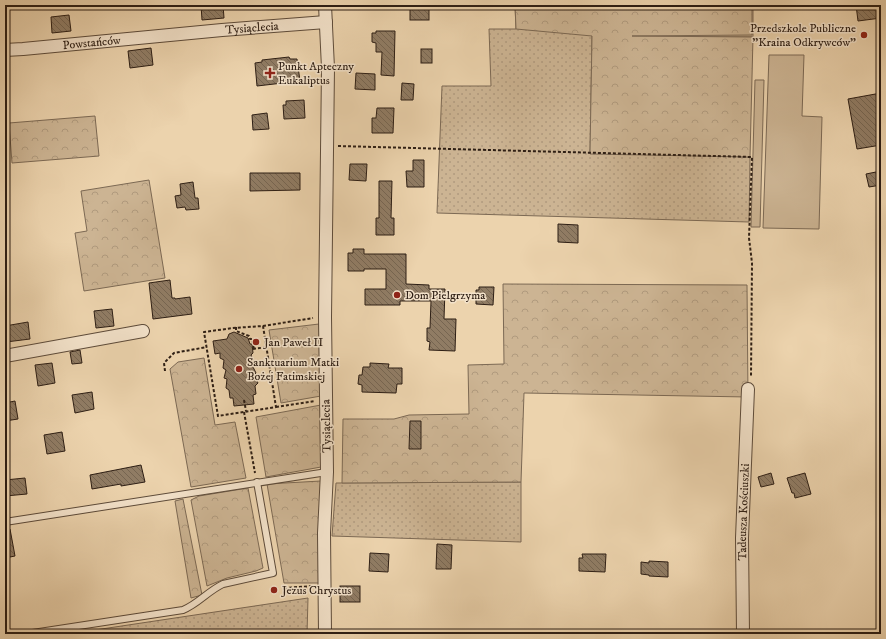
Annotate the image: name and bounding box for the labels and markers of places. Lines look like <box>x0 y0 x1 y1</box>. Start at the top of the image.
place label: Przedszkole Publiczne "Kraina Odkrywców" <box>750 21 856 50</box>
marker: Przedszkole Publiczne "Kraina Odkrywców" <box>859 30 869 40</box>
place label: Punkt Apteczny Eukaliptus <box>278 59 354 88</box>
marker: Punkt Apteczny Eukaliptus <box>265 68 275 78</box>
place label: Dom Pielgrzyma <box>405 288 486 303</box>
marker: Dom Pielgrzyma <box>392 290 402 300</box>
place label: Jan Paweł II <box>263 335 323 350</box>
marker: Jan Paweł II <box>251 337 261 347</box>
place label: Sanktuarium Matki Bożej Fatimskiej <box>247 355 339 384</box>
marker: Sanktuarium Matki Bożej Fatimskiej <box>234 364 244 374</box>
place label: Jezus Chrystus <box>281 583 351 598</box>
marker: Jezus Chrystus <box>269 585 279 595</box>

